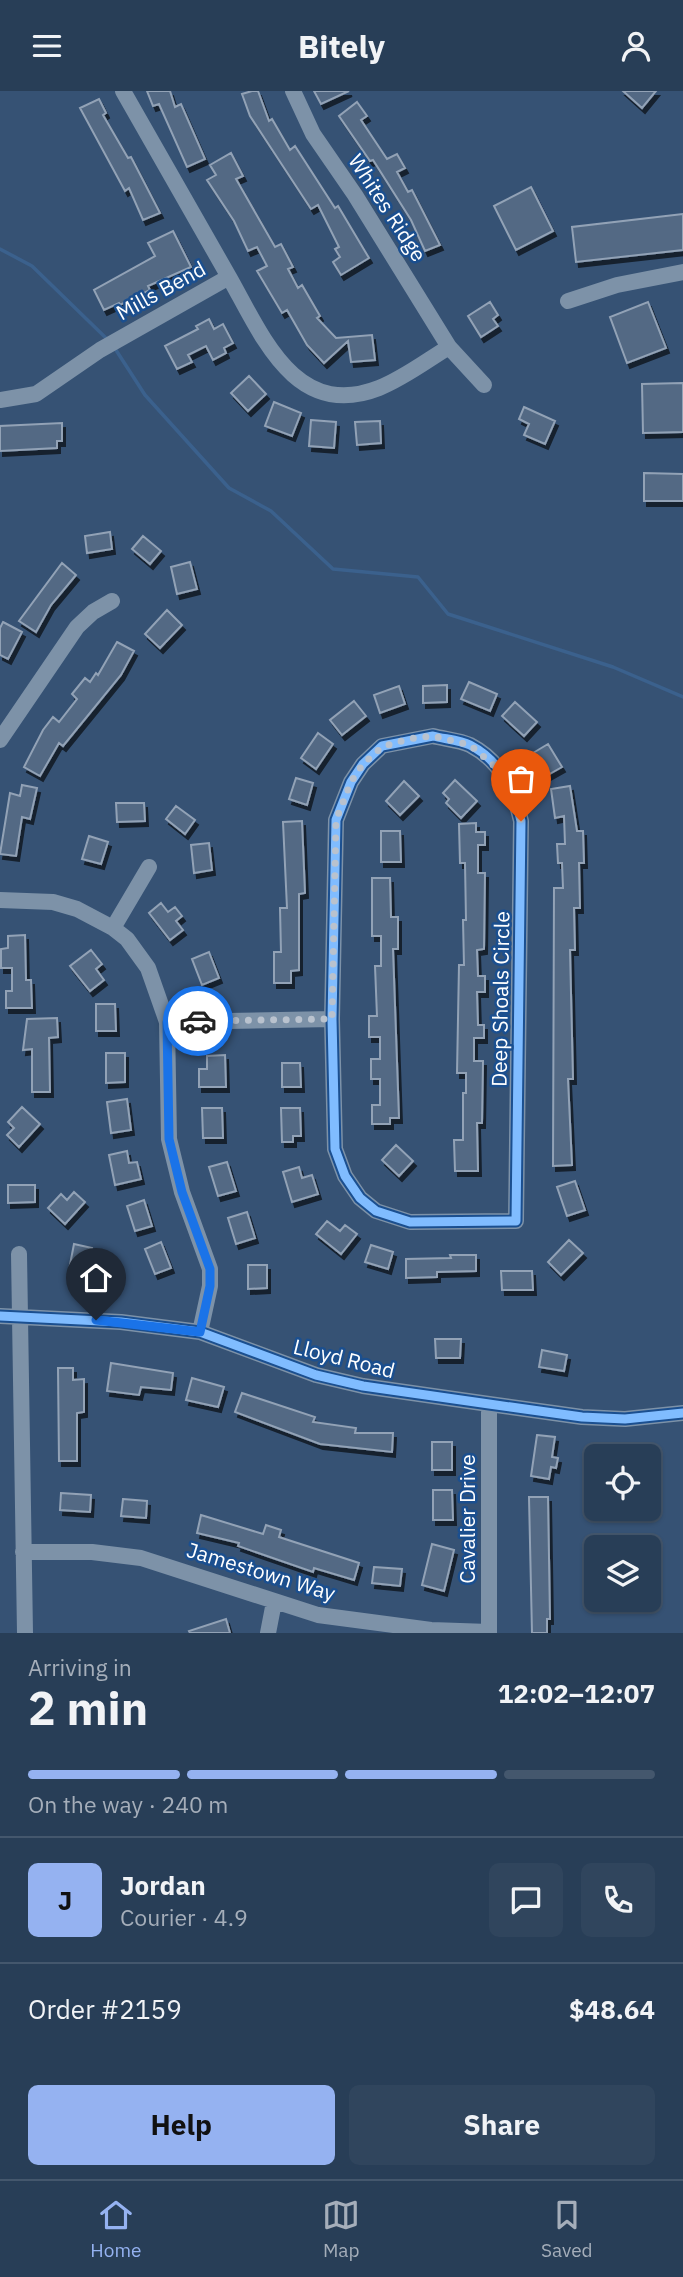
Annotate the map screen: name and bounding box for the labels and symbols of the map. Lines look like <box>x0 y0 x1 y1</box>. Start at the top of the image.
street label: Whites Ridge <box>343 148 433 267</box>
street label: Mills Bend <box>111 254 210 326</box>
pin <box>491 749 551 821</box>
street label: Deep Shoals Circle <box>484 911 516 1087</box>
courier <box>163 986 233 1056</box>
pin <box>66 1248 126 1320</box>
street label: Lloyd Road <box>291 1332 398 1384</box>
street label: Cavalier Drive <box>453 1454 481 1584</box>
street label: Jamestown Way <box>184 1535 339 1607</box>

